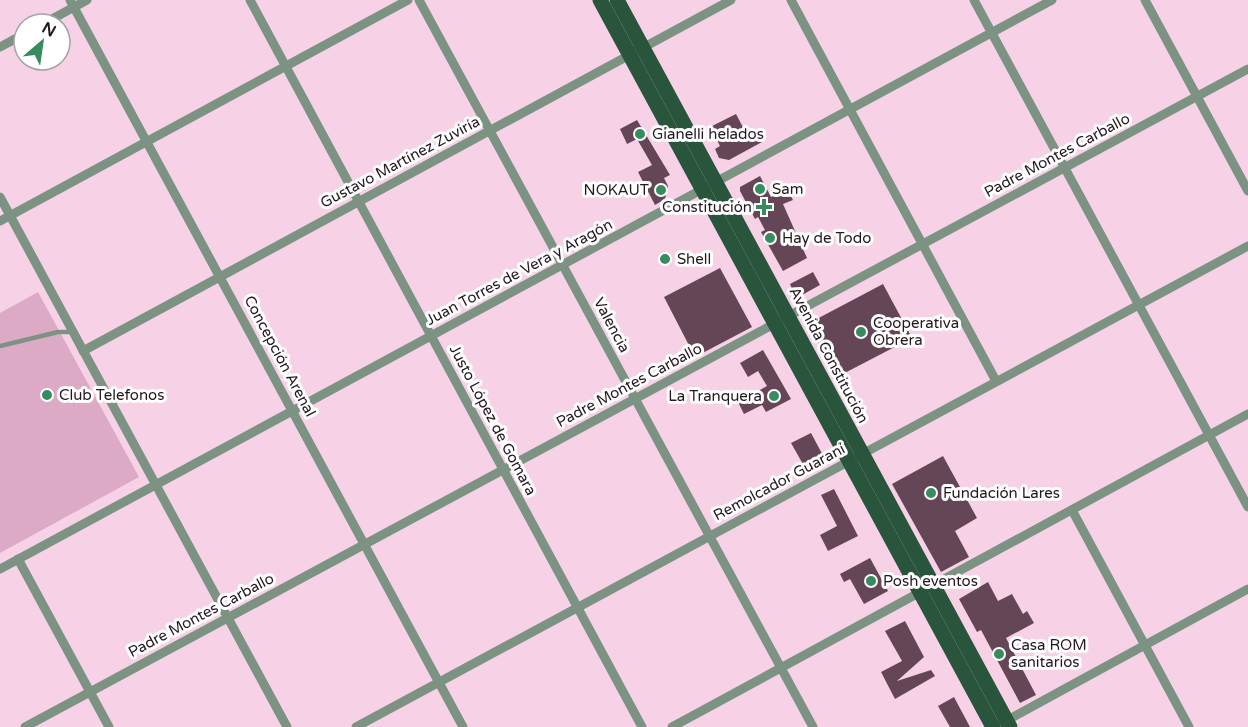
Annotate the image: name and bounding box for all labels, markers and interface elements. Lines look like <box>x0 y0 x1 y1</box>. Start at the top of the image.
north arrow <box>12 12 72 72</box>
text: N <box>38 18 59 42</box>
street label: Padre Montes Carballo <box>981 109 1133 201</box>
street label: Gustavo Martínez Zuviría <box>317 112 483 212</box>
place label: Gianelli helados <box>652 125 764 143</box>
marker: Gianelli helados <box>633 127 647 141</box>
place label: Sam <box>772 180 803 198</box>
place label: NOKAUT <box>584 181 649 199</box>
marker: Sam <box>753 182 767 196</box>
marker: NOKAUT <box>654 183 668 197</box>
place label: Constitución <box>662 198 752 216</box>
marker: Constitución <box>757 200 771 214</box>
street label: Juan Torres de Vera y Aragón <box>423 215 615 329</box>
place label: Hay de Todo <box>782 229 871 247</box>
marker: Hay de Todo <box>763 231 777 245</box>
place label: Shell <box>677 250 711 268</box>
marker: Shell <box>658 252 672 266</box>
street label: Avenida Constitución <box>785 284 873 426</box>
street label: Concepción Arenal <box>240 292 320 420</box>
street label: Valencia <box>590 294 634 356</box>
place label: Cooperativa Obrera <box>873 314 959 349</box>
marker: Cooperativa Obrera <box>854 325 868 339</box>
street label: Padre Montes Carballo <box>553 339 705 431</box>
street label: Justo López de Gomara <box>446 342 540 498</box>
place label: Club Telefonos <box>59 386 164 404</box>
place label: La Tranquera <box>668 387 762 405</box>
marker: Club Telefonos <box>40 388 54 402</box>
marker: La Tranquera <box>767 389 781 403</box>
street label: Remolcador Guaraní <box>710 440 848 524</box>
place label: Fundación Lares <box>943 484 1060 502</box>
marker: Fundación Lares <box>924 486 938 500</box>
street label: Padre Montes Carballo <box>125 569 277 661</box>
place label: Posh eventos <box>883 572 978 590</box>
marker: Posh eventos <box>864 574 878 588</box>
place label: Casa ROM sanitarios <box>1011 636 1087 671</box>
marker: Casa ROM sanitarios <box>992 647 1006 661</box>

